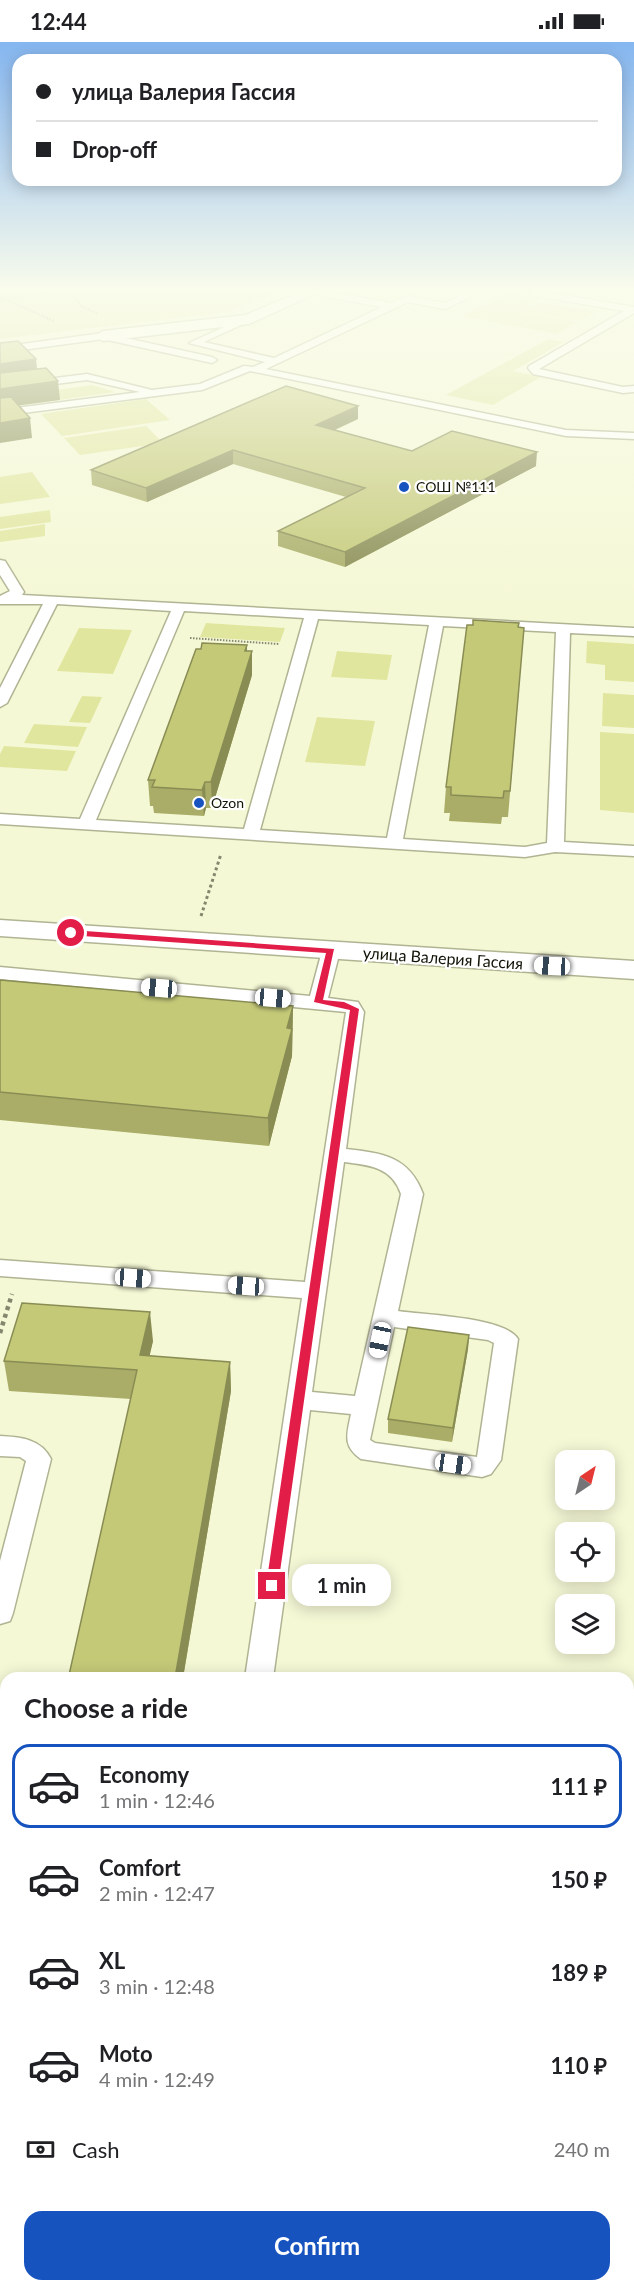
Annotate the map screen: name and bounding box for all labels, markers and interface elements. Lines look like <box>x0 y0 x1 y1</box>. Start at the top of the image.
text: 12:44 <box>30 8 87 35</box>
text: улица Валерия Гассия <box>72 78 296 105</box>
text: Drop-off <box>72 136 157 163</box>
place label: СОШ №111 <box>416 478 496 495</box>
marker: СОШ №111 <box>397 480 411 494</box>
place label: Ozon <box>211 794 244 811</box>
marker: Ozon <box>192 796 206 810</box>
route start <box>57 919 84 946</box>
street label: улица Валерия Гассия <box>362 942 524 973</box>
car <box>534 956 570 976</box>
car <box>140 977 178 999</box>
car <box>254 987 292 1009</box>
car <box>114 1268 152 1288</box>
car <box>227 1276 265 1296</box>
car <box>367 1321 393 1359</box>
north arrow <box>555 1450 615 1510</box>
map controls <box>555 1450 615 1654</box>
car <box>434 1453 472 1475</box>
button: locate <box>555 1522 615 1582</box>
callout: 1 min <box>293 1565 392 1607</box>
route end <box>258 1572 285 1599</box>
text: 1 min <box>317 1573 366 1597</box>
button: layers <box>555 1594 615 1654</box>
text: Choose a ride <box>24 1691 188 1724</box>
icon: car <box>27 1759 81 1813</box>
text: Economy <box>99 1761 189 1788</box>
text: 111 ₽ <box>551 1773 607 1800</box>
text: 1 min · 12:46 <box>99 1788 215 1812</box>
icon: car <box>27 1852 81 1906</box>
text: Comfort <box>99 1854 181 1881</box>
text: 150 ₽ <box>551 1866 607 1893</box>
text: 2 min · 12:47 <box>99 1881 215 1905</box>
icon: car <box>27 1945 81 1999</box>
text: XL <box>99 1947 125 1974</box>
text: 189 ₽ <box>551 1959 607 1986</box>
text: 3 min · 12:48 <box>99 1974 215 1998</box>
icon: car <box>27 2038 81 2092</box>
text: Moto <box>99 2040 153 2067</box>
text: 110 ₽ <box>551 2052 607 2079</box>
text: 4 min · 12:49 <box>99 2067 215 2091</box>
icon: cash <box>24 2133 57 2166</box>
text: Cash <box>72 2136 119 2163</box>
text: 240 m <box>554 2137 610 2161</box>
button: Confirm <box>24 2211 610 2280</box>

